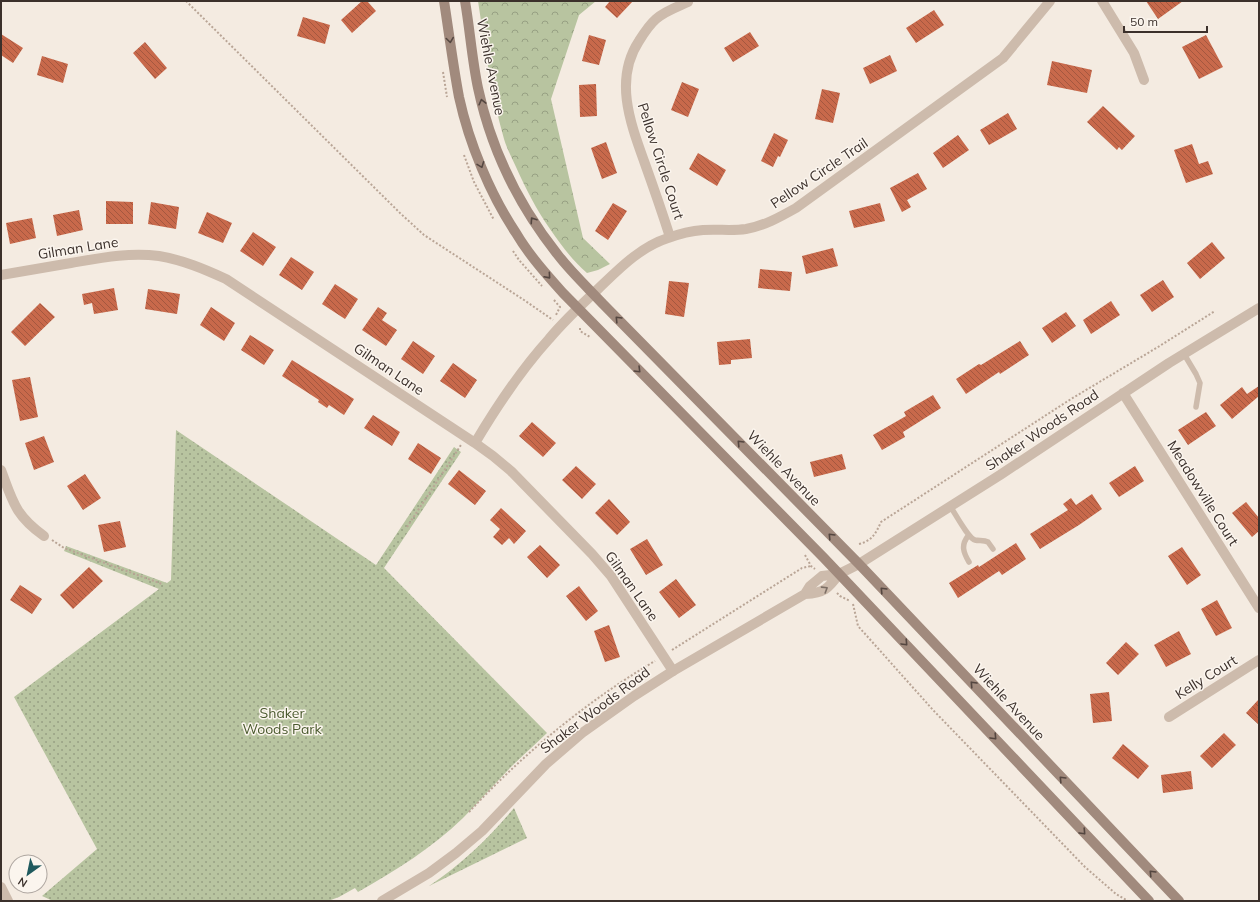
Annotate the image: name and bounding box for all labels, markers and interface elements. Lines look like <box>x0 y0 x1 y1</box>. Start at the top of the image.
scale bar <box>1124 8 1207 34</box>
text: 50 m <box>1130 14 1158 29</box>
street label: Wiehle Avenue <box>473 17 509 117</box>
one-way arrow <box>445 37 454 43</box>
one-way arrow <box>478 98 486 105</box>
street label: Pellow Circle Court <box>634 100 688 222</box>
street label: Pellow Circle Trail <box>767 134 871 212</box>
one-way arrow <box>477 162 485 169</box>
one-way arrow <box>531 218 538 225</box>
street label: Gilman Lane <box>36 233 120 263</box>
one-way arrow <box>544 271 551 279</box>
one-way arrow <box>615 316 623 324</box>
street label: Gilman Lane <box>350 339 428 399</box>
one-way arrow <box>633 365 641 373</box>
street label: Shaker Woods Road <box>982 385 1102 475</box>
street label: Wiehle Avenue <box>743 426 825 510</box>
street label: Meadowville Court <box>1163 437 1243 549</box>
one-way arrow <box>737 440 745 448</box>
one-way arrow <box>828 533 836 541</box>
street label: Gilman Lane <box>601 548 663 624</box>
one-way arrow <box>821 586 828 594</box>
one-way arrow <box>881 587 888 595</box>
one-way arrow <box>900 638 908 646</box>
street label: Kelly Court <box>1172 651 1240 703</box>
street label: Wiehle Avenue <box>969 660 1049 744</box>
street label: Shaker Woods Road <box>537 663 653 757</box>
one-way arrow <box>970 681 978 689</box>
park label: Shaker Woods Park <box>242 704 322 738</box>
one-way arrow <box>989 732 997 740</box>
one-way arrow <box>1059 776 1067 784</box>
one-way arrow <box>1079 827 1086 835</box>
north arrow <box>8 854 48 894</box>
one-way arrow <box>1149 870 1157 878</box>
text: N <box>15 874 30 891</box>

